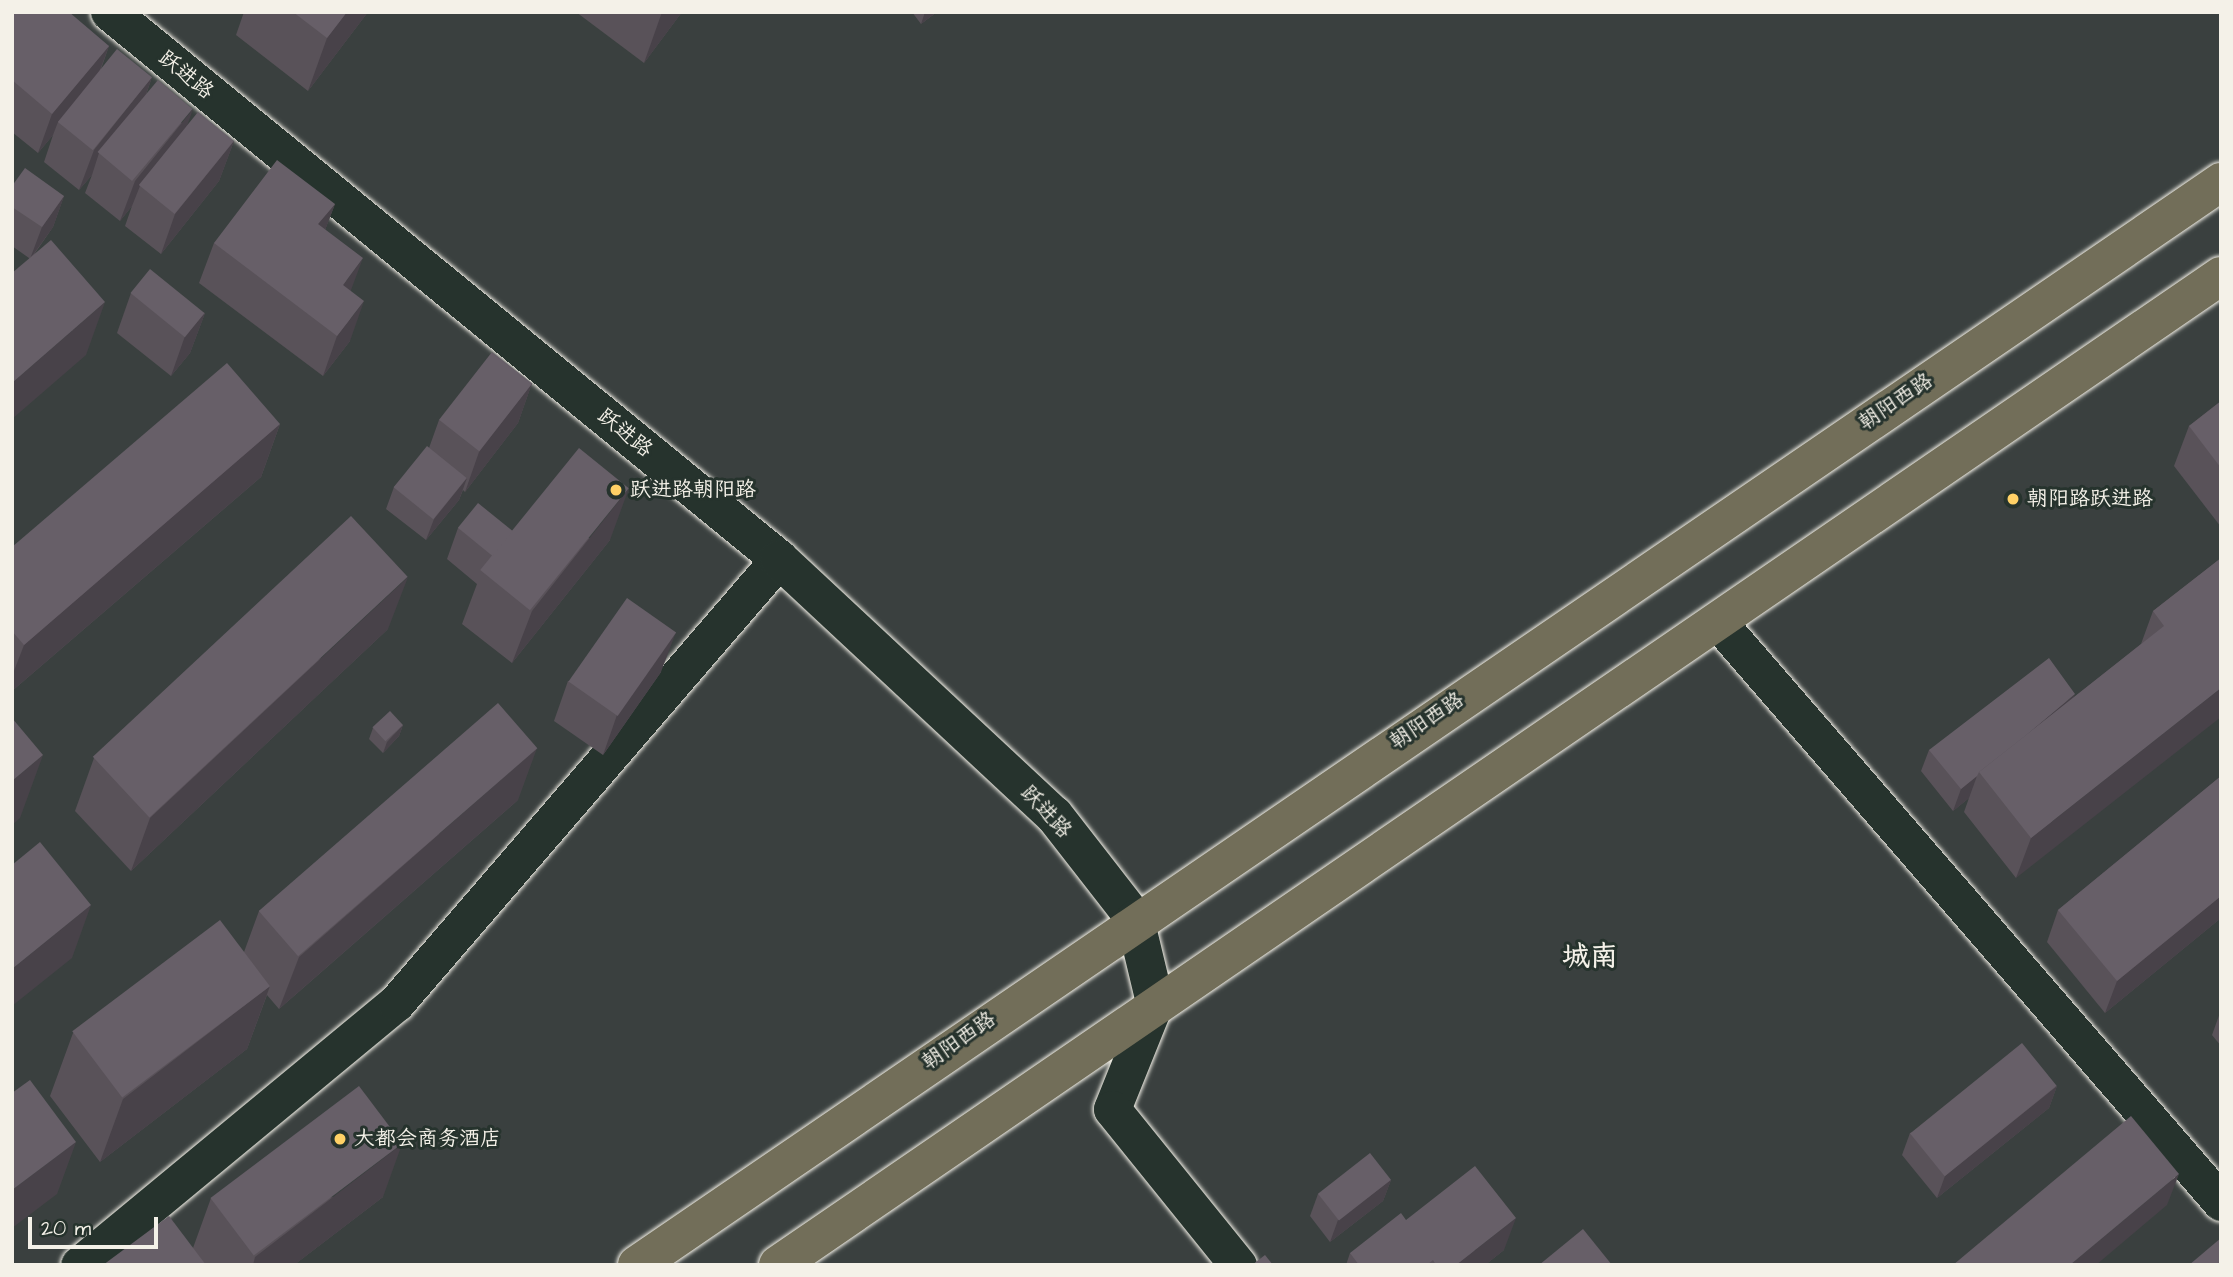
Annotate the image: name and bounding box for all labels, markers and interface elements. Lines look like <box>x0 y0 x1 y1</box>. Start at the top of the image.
street label: 跃进路 <box>154 45 218 105</box>
street label: 朝阳西路 <box>1854 368 1938 436</box>
street label: 跃进路 <box>593 403 657 463</box>
place label: 跃进路朝阳路 <box>630 477 756 503</box>
marker: 跃进路朝阳路 <box>608 482 624 498</box>
place label: 朝阳路跃进路 <box>2027 486 2153 512</box>
marker: 朝阳路跃进路 <box>2005 491 2021 507</box>
street label: 朝阳西路 <box>1385 687 1469 755</box>
street label: 跃进路 <box>1015 780 1077 844</box>
district label: 城南 <box>1562 940 1618 974</box>
street label: 朝阳西路 <box>917 1007 1001 1075</box>
place label: 大都会商务酒店 <box>354 1126 501 1152</box>
marker: 大都会商务酒店 <box>332 1131 348 1147</box>
scale bar <box>32 1204 161 1248</box>
text: 20 m <box>41 1214 91 1243</box>

